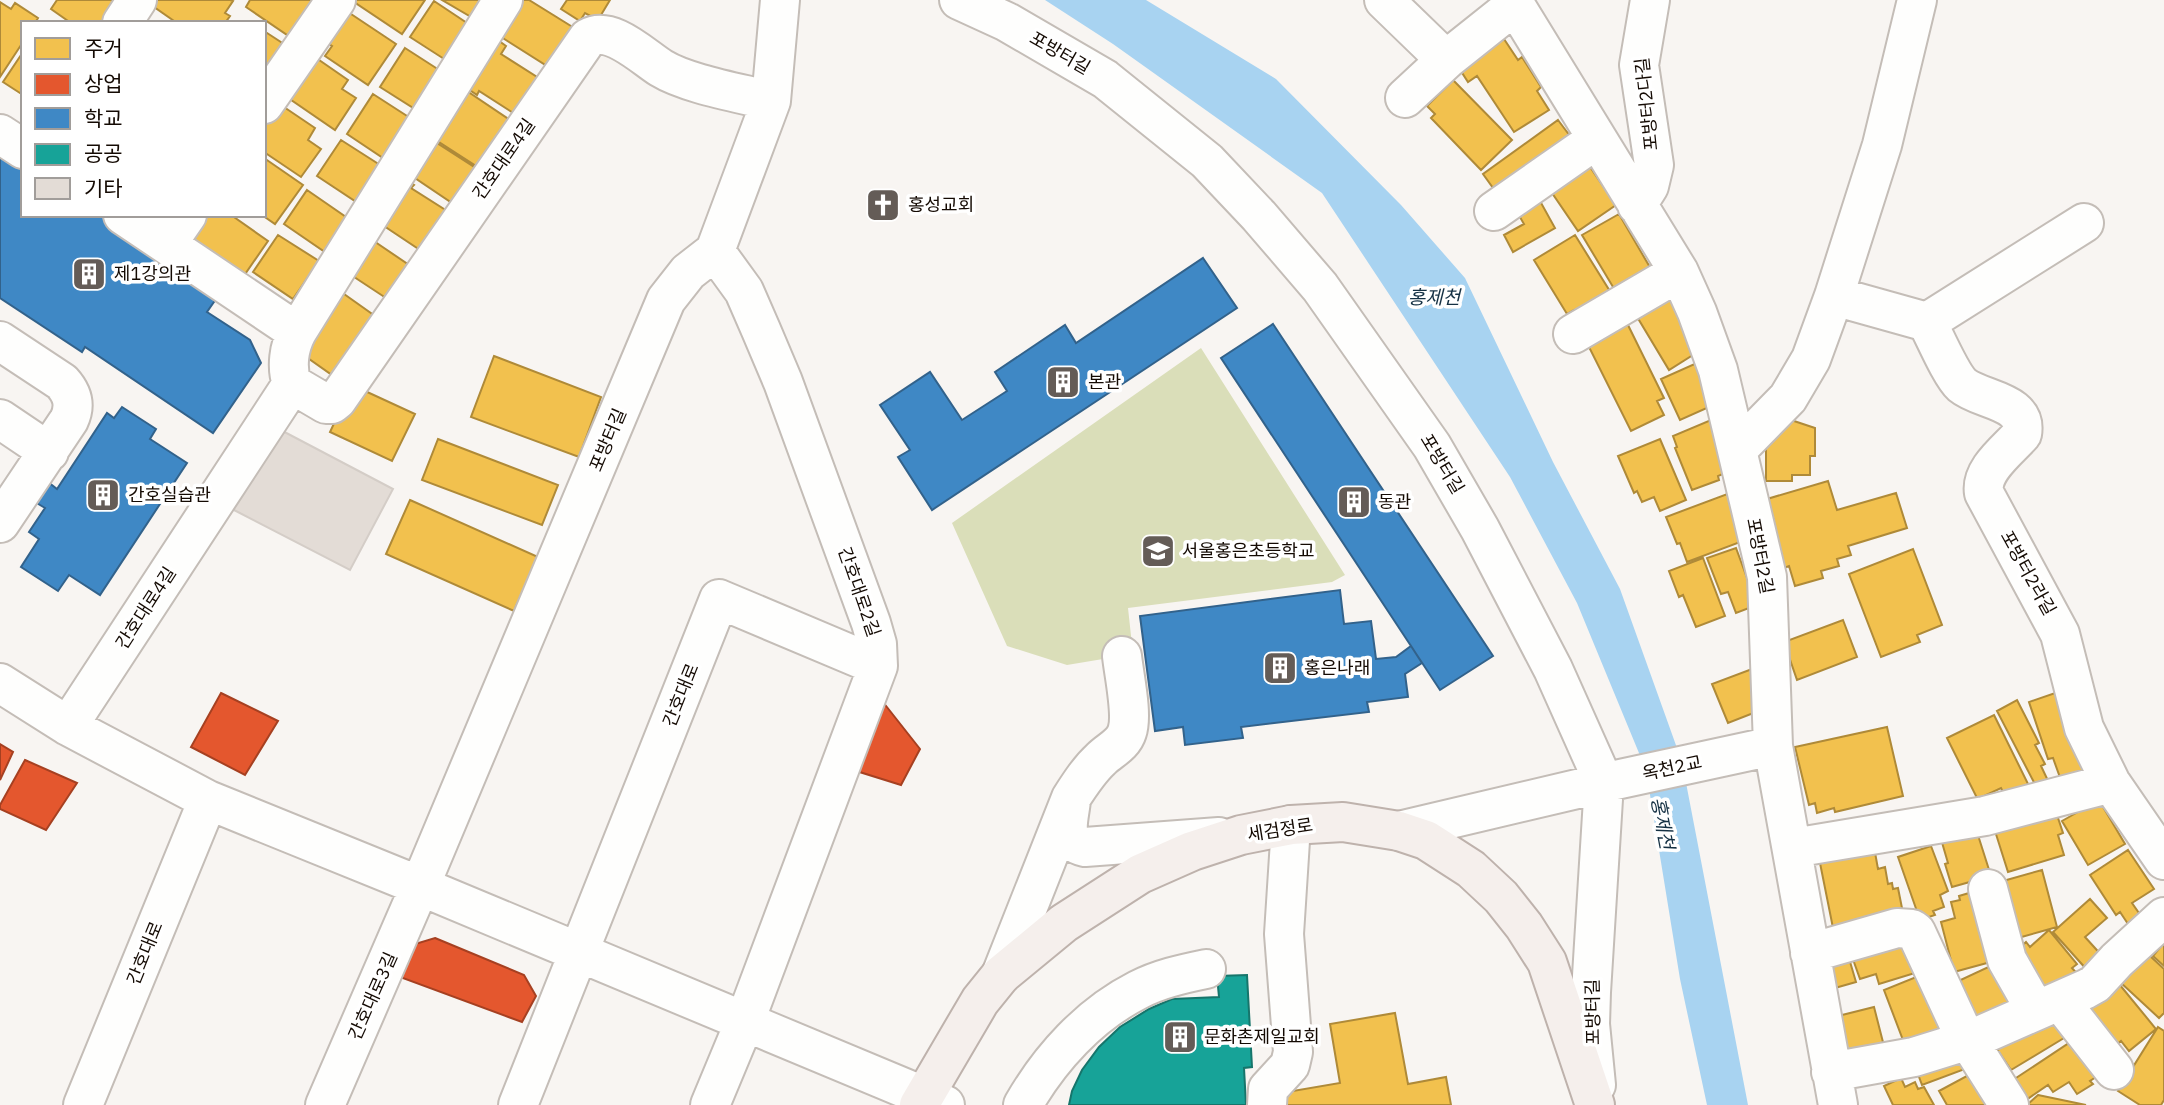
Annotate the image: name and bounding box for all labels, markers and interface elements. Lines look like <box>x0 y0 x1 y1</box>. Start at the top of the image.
legend <box>21 21 266 217</box>
street label: 포방터길 <box>1026 26 1095 79</box>
text: 주거 <box>84 34 123 62</box>
street label: 포방터2다길 <box>1630 56 1663 152</box>
text: 상업 <box>84 69 123 97</box>
text: 학교 <box>84 104 123 132</box>
street label: 간호대로4길 <box>467 114 540 204</box>
text: 공공 <box>84 139 123 167</box>
text: 기타 <box>84 174 123 202</box>
church icon: 홍성교회 <box>864 186 902 224</box>
place label: 홍성교회 <box>908 193 974 216</box>
building icon: 제1강의관 <box>70 255 108 293</box>
place label: 제1강의관 <box>114 262 191 285</box>
water label: 홍제천 <box>1408 285 1462 309</box>
building icon: 본관 <box>1044 363 1082 401</box>
place label: 본관 <box>1088 370 1122 393</box>
street label: 포방터길 <box>584 405 631 475</box>
street label: 포방터길 <box>1416 429 1469 498</box>
building icon: 간호실습관 <box>84 476 122 514</box>
place label: 간호실습관 <box>128 483 211 506</box>
building icon: 동관 <box>1335 483 1373 521</box>
place label: 동관 <box>1378 490 1412 513</box>
street label: 포방터2길 <box>1742 516 1779 596</box>
street label: 포방터2라길 <box>1996 526 2061 619</box>
school or university icon: 서울홍은초등학교 <box>1139 532 1177 570</box>
place label: 서울홍은초등학교 <box>1182 539 1314 562</box>
street label: 간호대로2길 <box>833 544 886 640</box>
street label: 간호대로4길 <box>110 562 181 653</box>
building icon: 홍은나래 <box>1261 649 1299 687</box>
place label: 홍은나래 <box>1304 656 1370 679</box>
street label: 간호대로 <box>657 660 704 730</box>
street label: 옥천2교 <box>1640 750 1704 785</box>
water label: 홍제천 <box>1646 795 1680 853</box>
street label: 세검정로 <box>1245 813 1314 846</box>
street label: 간호대로 <box>121 918 168 988</box>
street label: 간호대로3길 <box>343 948 402 1043</box>
street label: 포방터길 <box>1580 979 1605 1045</box>
building icon: 문화촌제일교회 <box>1161 1018 1199 1056</box>
place label: 문화촌제일교회 <box>1204 1025 1320 1048</box>

